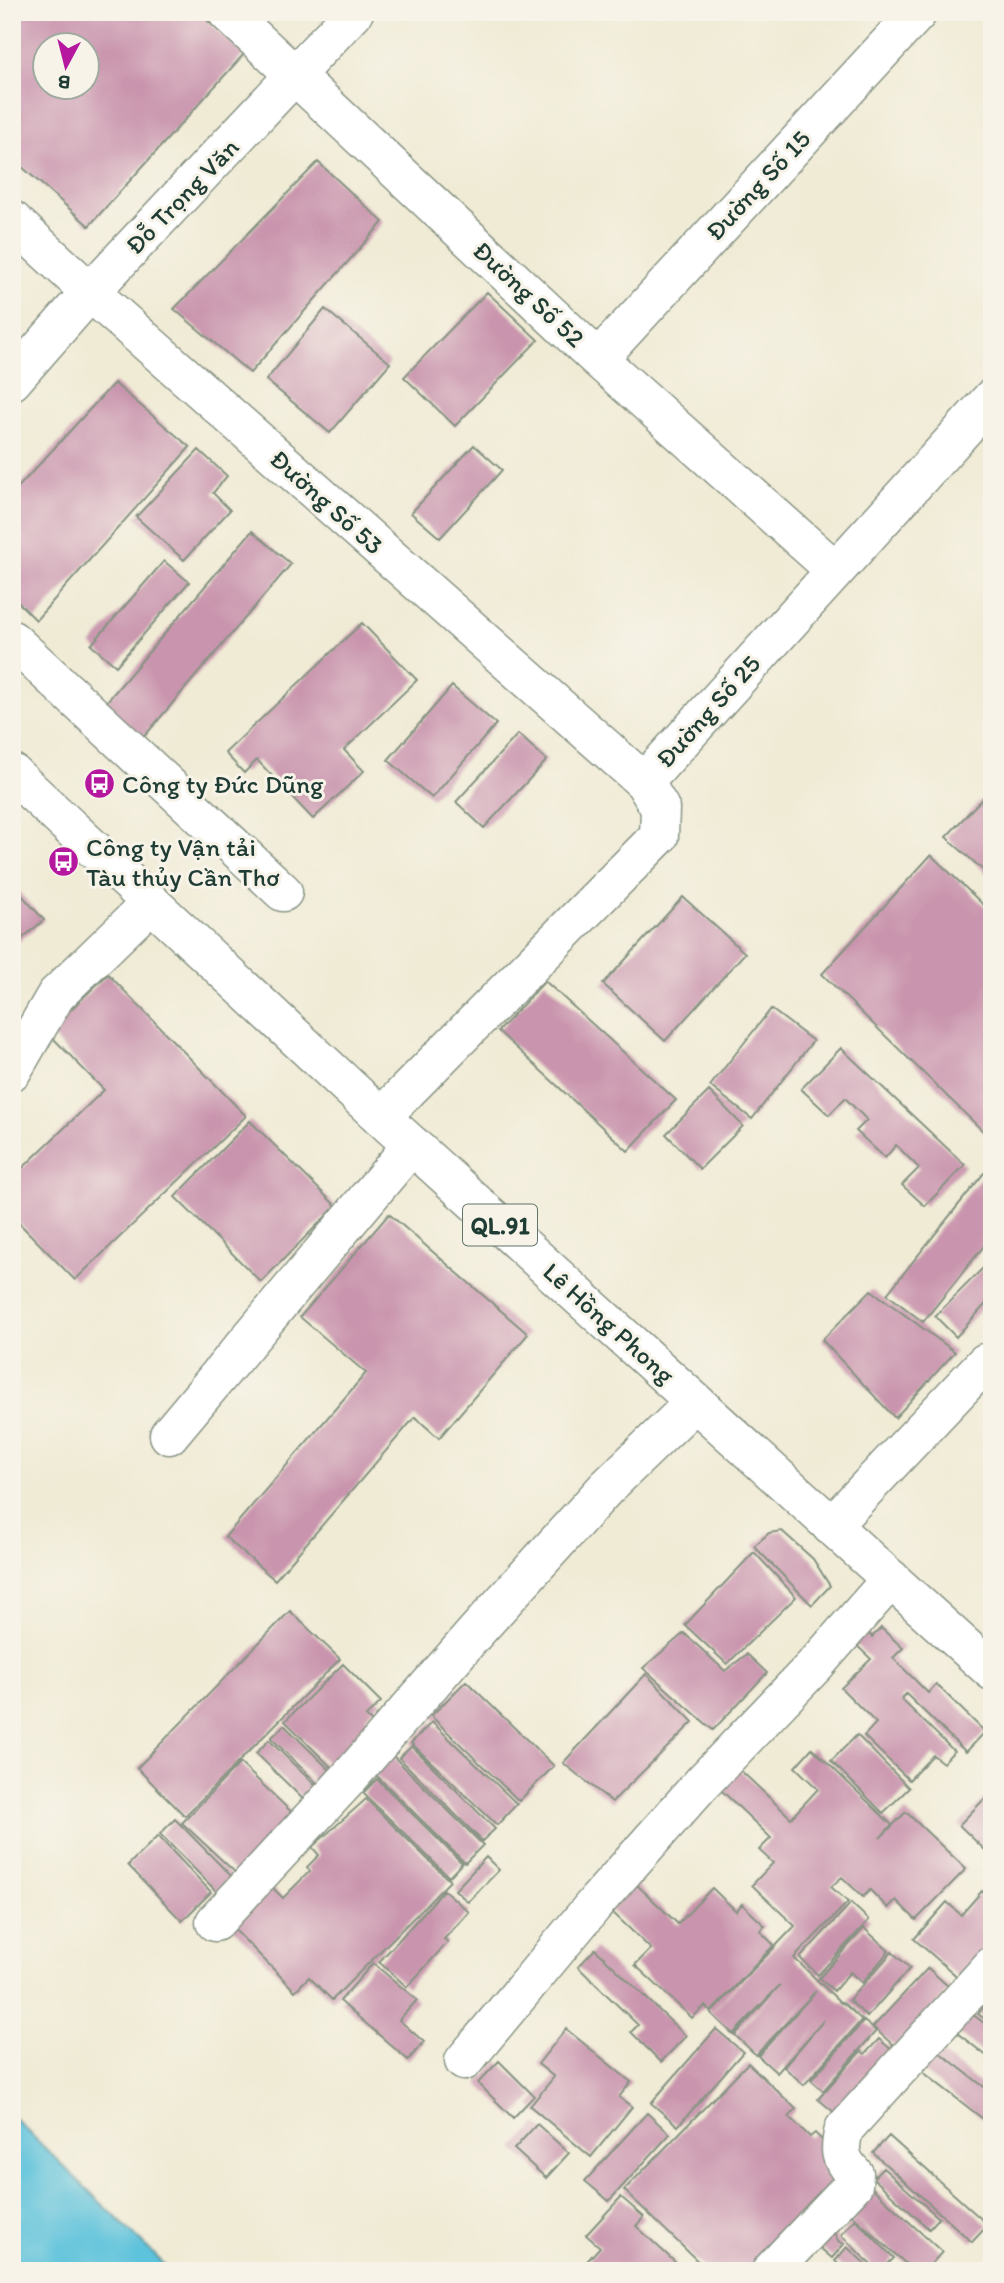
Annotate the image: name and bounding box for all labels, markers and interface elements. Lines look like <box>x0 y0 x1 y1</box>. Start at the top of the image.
north arrow <box>32 32 102 102</box>
text: B <box>56 70 71 95</box>
street label: Đường Số 15 <box>699 123 817 247</box>
street label: Đỗ Trọng Văn <box>118 131 246 261</box>
street label: Đường Số 52 <box>466 234 592 354</box>
street label: Đường Số 53 <box>264 443 390 561</box>
street label: Đường Số 25 <box>649 648 767 774</box>
bus stop icon: Công ty Đức Dũng <box>82 767 116 801</box>
place label: Công ty Đức Dũng <box>122 768 324 800</box>
place label: Công ty Vận tải Tàu thủy Cần Thơ <box>86 831 280 893</box>
bus stop icon: Công ty Vận tải Tàu thủy Cần Thơ <box>46 845 80 879</box>
road number: QL.91 <box>463 1204 537 1246</box>
street label: Lê Hồng Phong <box>536 1255 682 1391</box>

